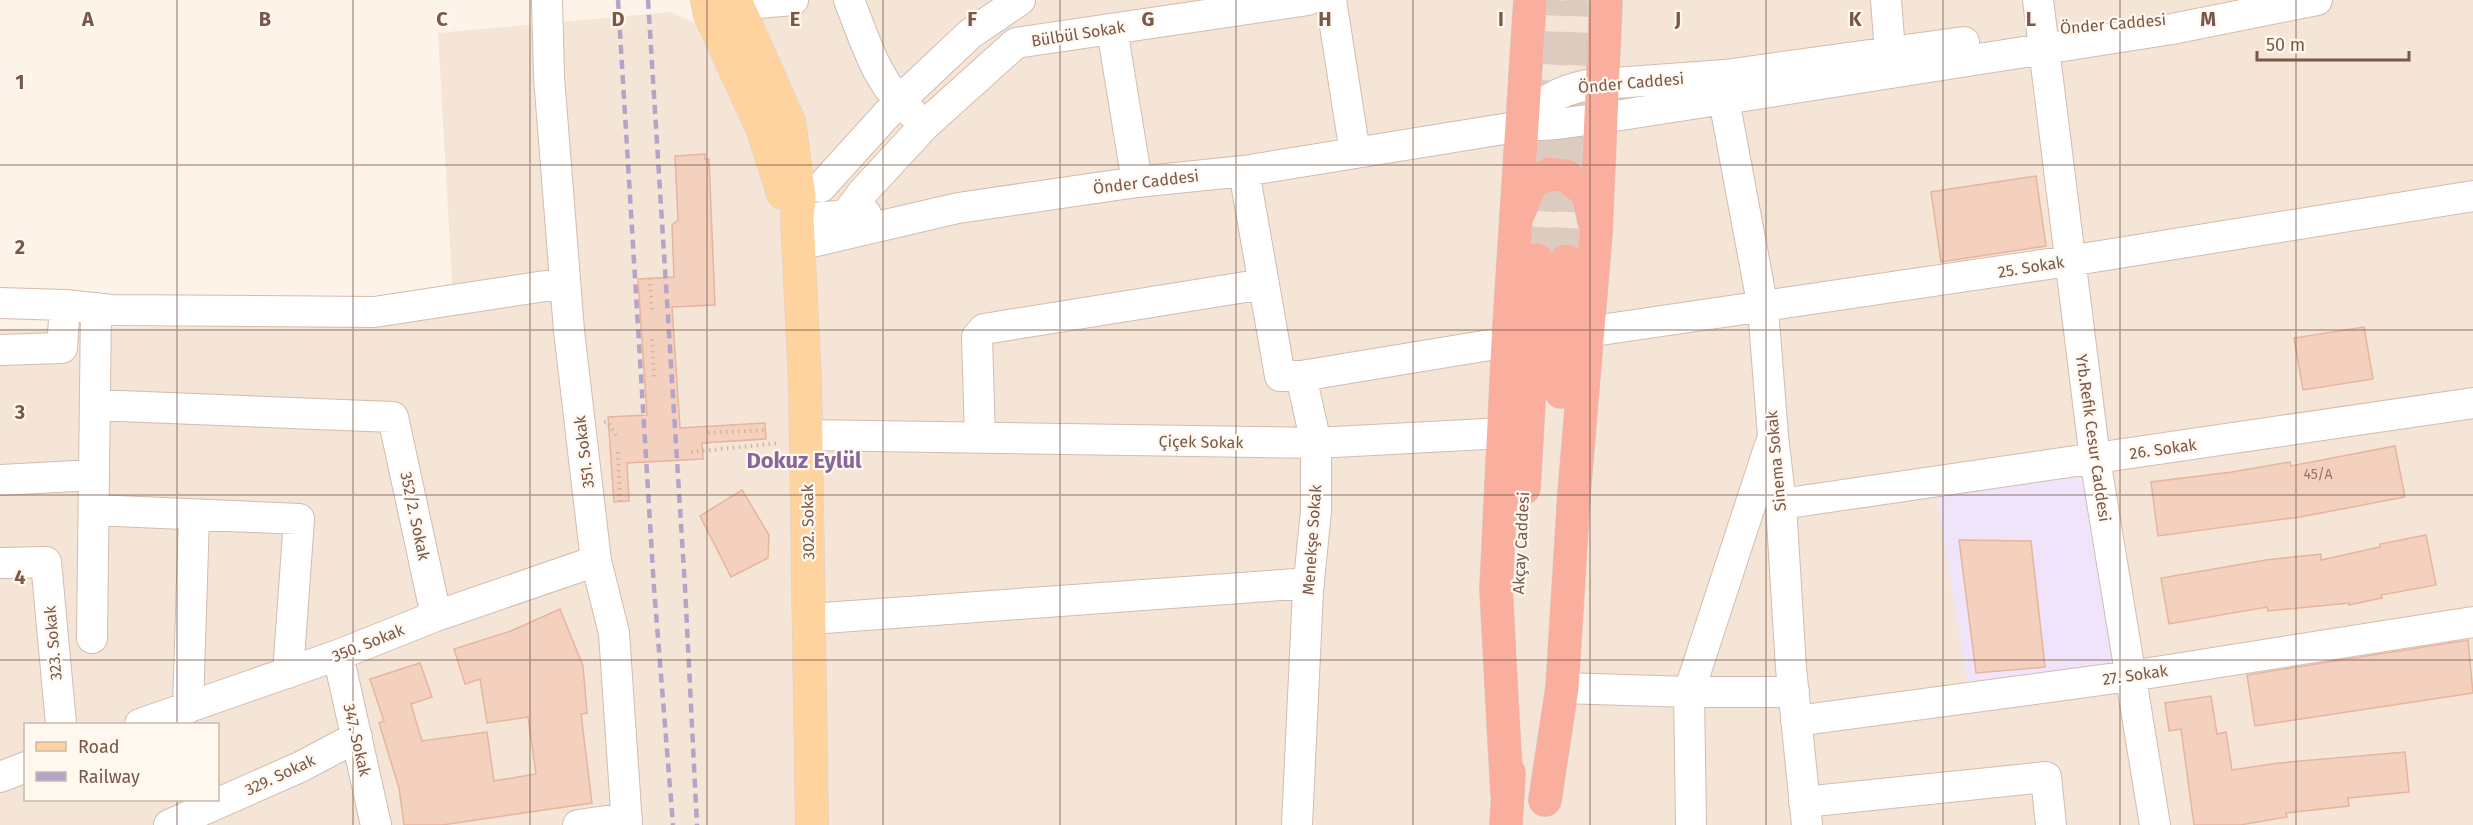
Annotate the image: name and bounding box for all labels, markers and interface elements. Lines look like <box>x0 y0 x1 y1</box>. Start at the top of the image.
text: A <box>81 7 95 31</box>
text: B <box>259 7 271 31</box>
text: C <box>436 7 448 31</box>
text: D <box>611 7 625 31</box>
text: E <box>790 7 800 31</box>
text: F <box>967 7 977 31</box>
text: G <box>1142 7 1154 31</box>
text: H <box>1318 7 1332 31</box>
text: I <box>1498 7 1504 31</box>
text: J <box>1674 7 1681 31</box>
text: K <box>1849 7 1862 31</box>
text: L <box>2026 7 2036 31</box>
text: M <box>2200 7 2216 31</box>
street label: Önder Caddesi <box>2059 10 2167 38</box>
street label: Bülbül Sokak <box>1030 17 1127 51</box>
scale bar <box>2257 24 2408 62</box>
text: 50 m <box>2266 34 2305 56</box>
street label: Önder Caddesi <box>1577 69 1685 97</box>
text: 1 <box>15 70 25 94</box>
street label: Önder Caddesi <box>1092 166 1200 198</box>
text: 2 <box>15 235 25 259</box>
street label: 25. Sokak <box>1996 252 2066 282</box>
street label: Yrb.Refik Cesur Caddesi <box>2072 353 2114 523</box>
text: 3 <box>14 400 25 424</box>
street label: Sinema Sokak <box>1762 409 1790 512</box>
street label: 351. Sokak <box>570 414 598 489</box>
street label: Çiçek Sokak <box>1158 432 1244 453</box>
street label: 26. Sokak <box>2128 435 2199 463</box>
district label: Dokuz Eylül <box>746 447 862 474</box>
house number: 45/A <box>2304 466 2332 483</box>
street label: 352/2. Sokak <box>396 470 434 563</box>
street label: 302. Sokak <box>798 483 818 560</box>
street label: Menekşe Sokak <box>1299 483 1326 596</box>
street label: Akçay Caddesi <box>1509 491 1534 595</box>
text: 4 <box>14 565 26 589</box>
street label: 323. Sokak <box>40 604 66 681</box>
street label: 350. Sokak <box>329 620 408 666</box>
street label: 27. Sokak <box>2101 661 2170 689</box>
street label: 347. Sokak <box>339 702 375 779</box>
legend <box>24 723 219 801</box>
text: Road <box>78 736 120 758</box>
street label: 329. Sokak <box>242 750 319 799</box>
text: Railway <box>78 766 140 788</box>

